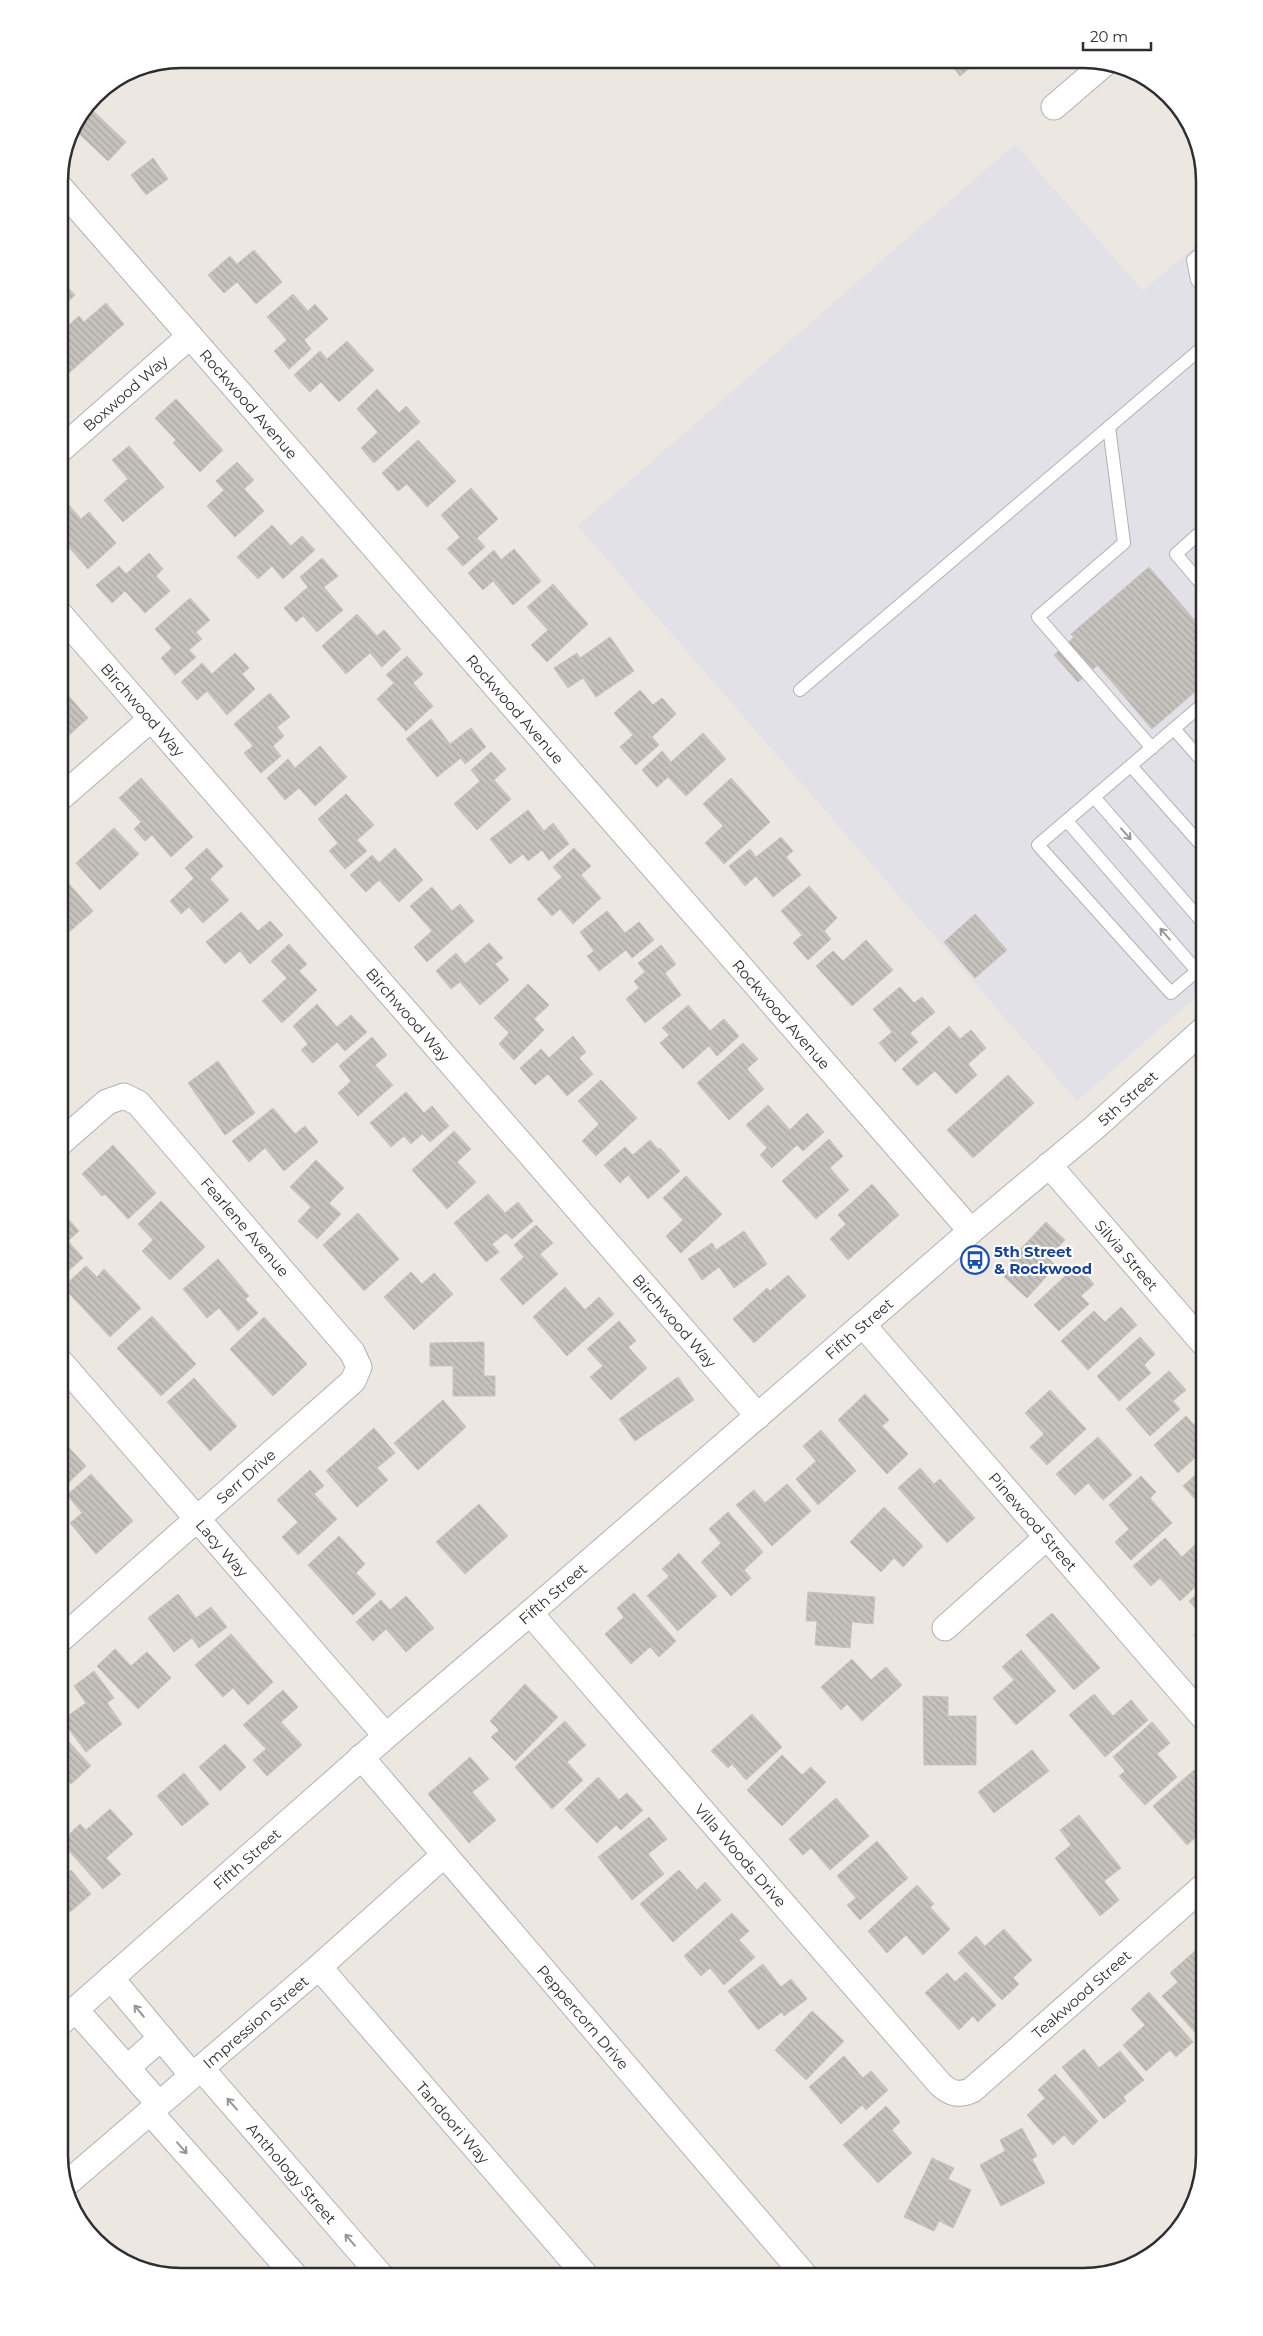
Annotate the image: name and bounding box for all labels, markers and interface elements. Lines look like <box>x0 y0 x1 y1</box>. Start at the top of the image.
scale bar <box>1083 20 1150 52</box>
text: 20 m <box>1090 27 1128 46</box>
street label: Rockwood Avenue <box>196 345 302 463</box>
street label: Boxwood Way <box>79 350 172 435</box>
street label: Rockwood Avenue <box>462 650 568 768</box>
street label: Birchwood Way <box>97 659 189 761</box>
one-way arrow <box>1120 828 1132 841</box>
one-way arrow <box>1160 928 1171 941</box>
street label: Rockwood Avenue <box>729 955 835 1073</box>
street label: Birchwood Way <box>362 964 455 1066</box>
street label: 5th Street <box>1094 1066 1161 1130</box>
street label: Fearlene Avenue <box>197 1173 293 1281</box>
street label: Silvia Street <box>1091 1216 1163 1294</box>
place label: 5th Street & Rockwood <box>994 1242 1092 1278</box>
bus stop icon: 5th Street & Rockwood <box>960 1245 990 1275</box>
street label: Birchwood Way <box>629 1270 721 1372</box>
street label: Fifth Street <box>821 1294 897 1363</box>
street label: Serr Drive <box>212 1445 279 1507</box>
street label: Pinewood Street <box>985 1468 1082 1575</box>
street label: Lacy Way <box>192 1515 253 1581</box>
street label: Fifth Street <box>515 1559 591 1628</box>
street label: Villa Woods Drive <box>691 1800 791 1911</box>
street label: Fifth Street <box>209 1824 284 1894</box>
street label: Teakwood Street <box>1028 1945 1135 2042</box>
street label: Peppercorn Drive <box>533 1961 633 2073</box>
street label: Impression Street <box>199 1971 312 2072</box>
one-way arrow <box>133 2005 144 2018</box>
street label: Tandoori Way <box>412 2077 494 2168</box>
one-way arrow <box>226 2098 238 2111</box>
street label: Anthology Street <box>243 2119 341 2228</box>
one-way arrow <box>176 2142 188 2155</box>
one-way arrow <box>344 2234 356 2247</box>

